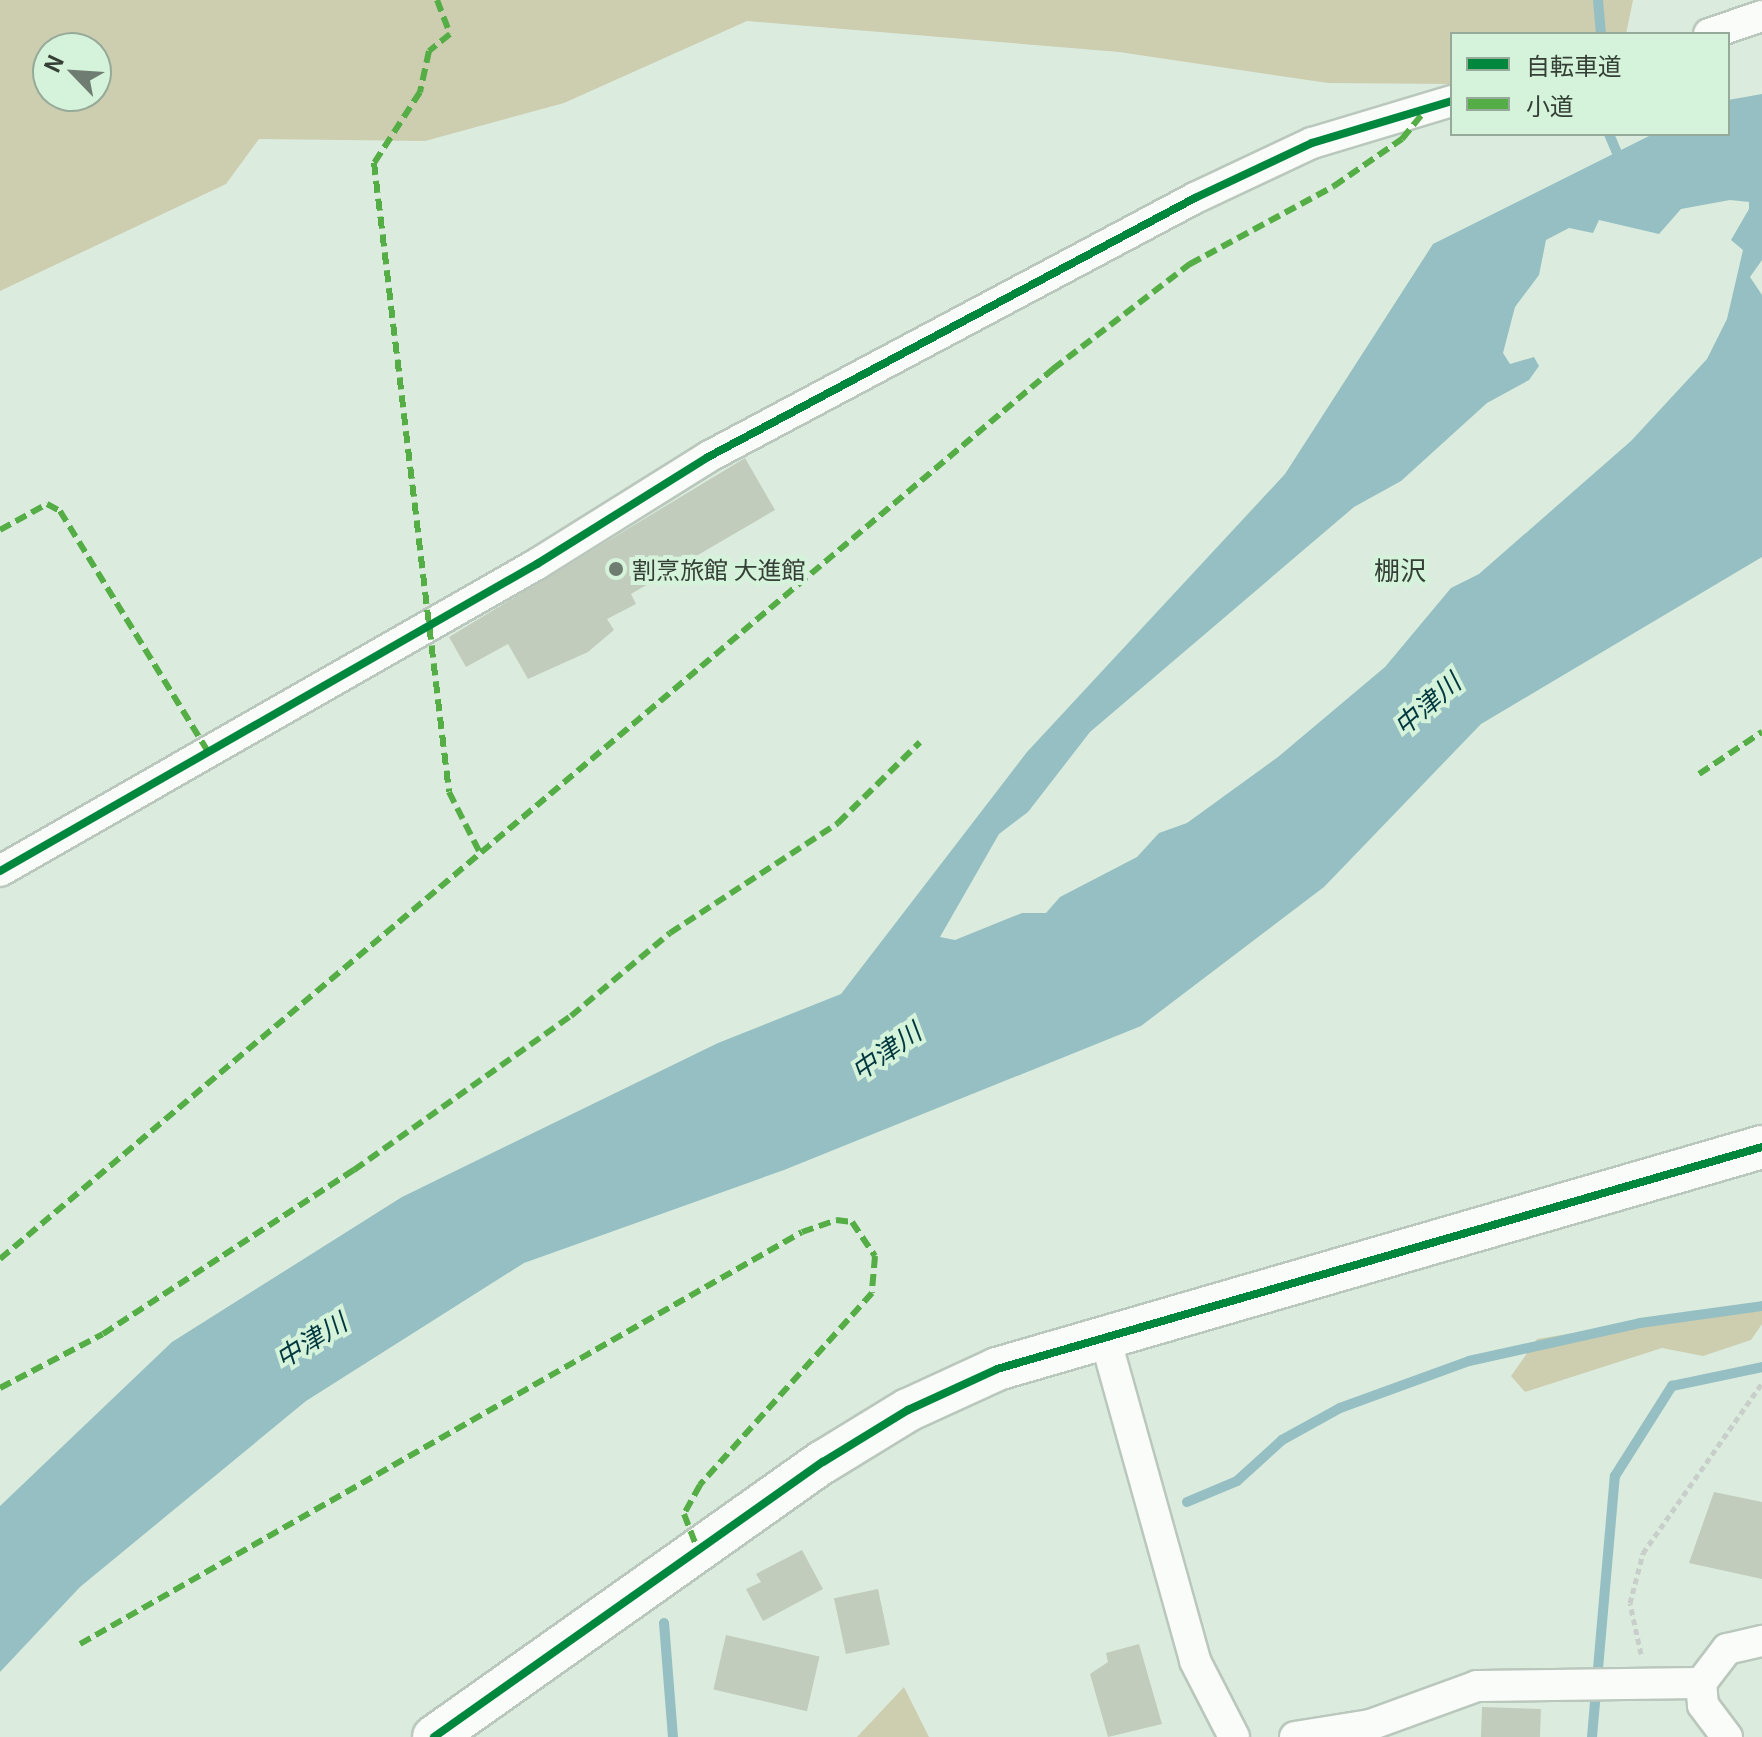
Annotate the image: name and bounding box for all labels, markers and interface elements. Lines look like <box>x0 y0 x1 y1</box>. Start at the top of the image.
north arrow <box>32 32 112 112</box>
legend <box>1450 32 1730 136</box>
text: 自転車道 <box>1526 47 1622 82</box>
text: N <box>34 48 70 77</box>
text: 小道 <box>1526 87 1574 122</box>
district label: 棚沢 <box>1374 553 1426 585</box>
place label: 割烹旅館 大進館 <box>632 555 805 583</box>
marker: 割烹旅館 大進館 <box>607 560 625 578</box>
water label: 中津川 <box>1386 666 1466 740</box>
water label: 中津川 <box>844 1015 926 1085</box>
water label: 中津川 <box>269 1305 351 1373</box>

